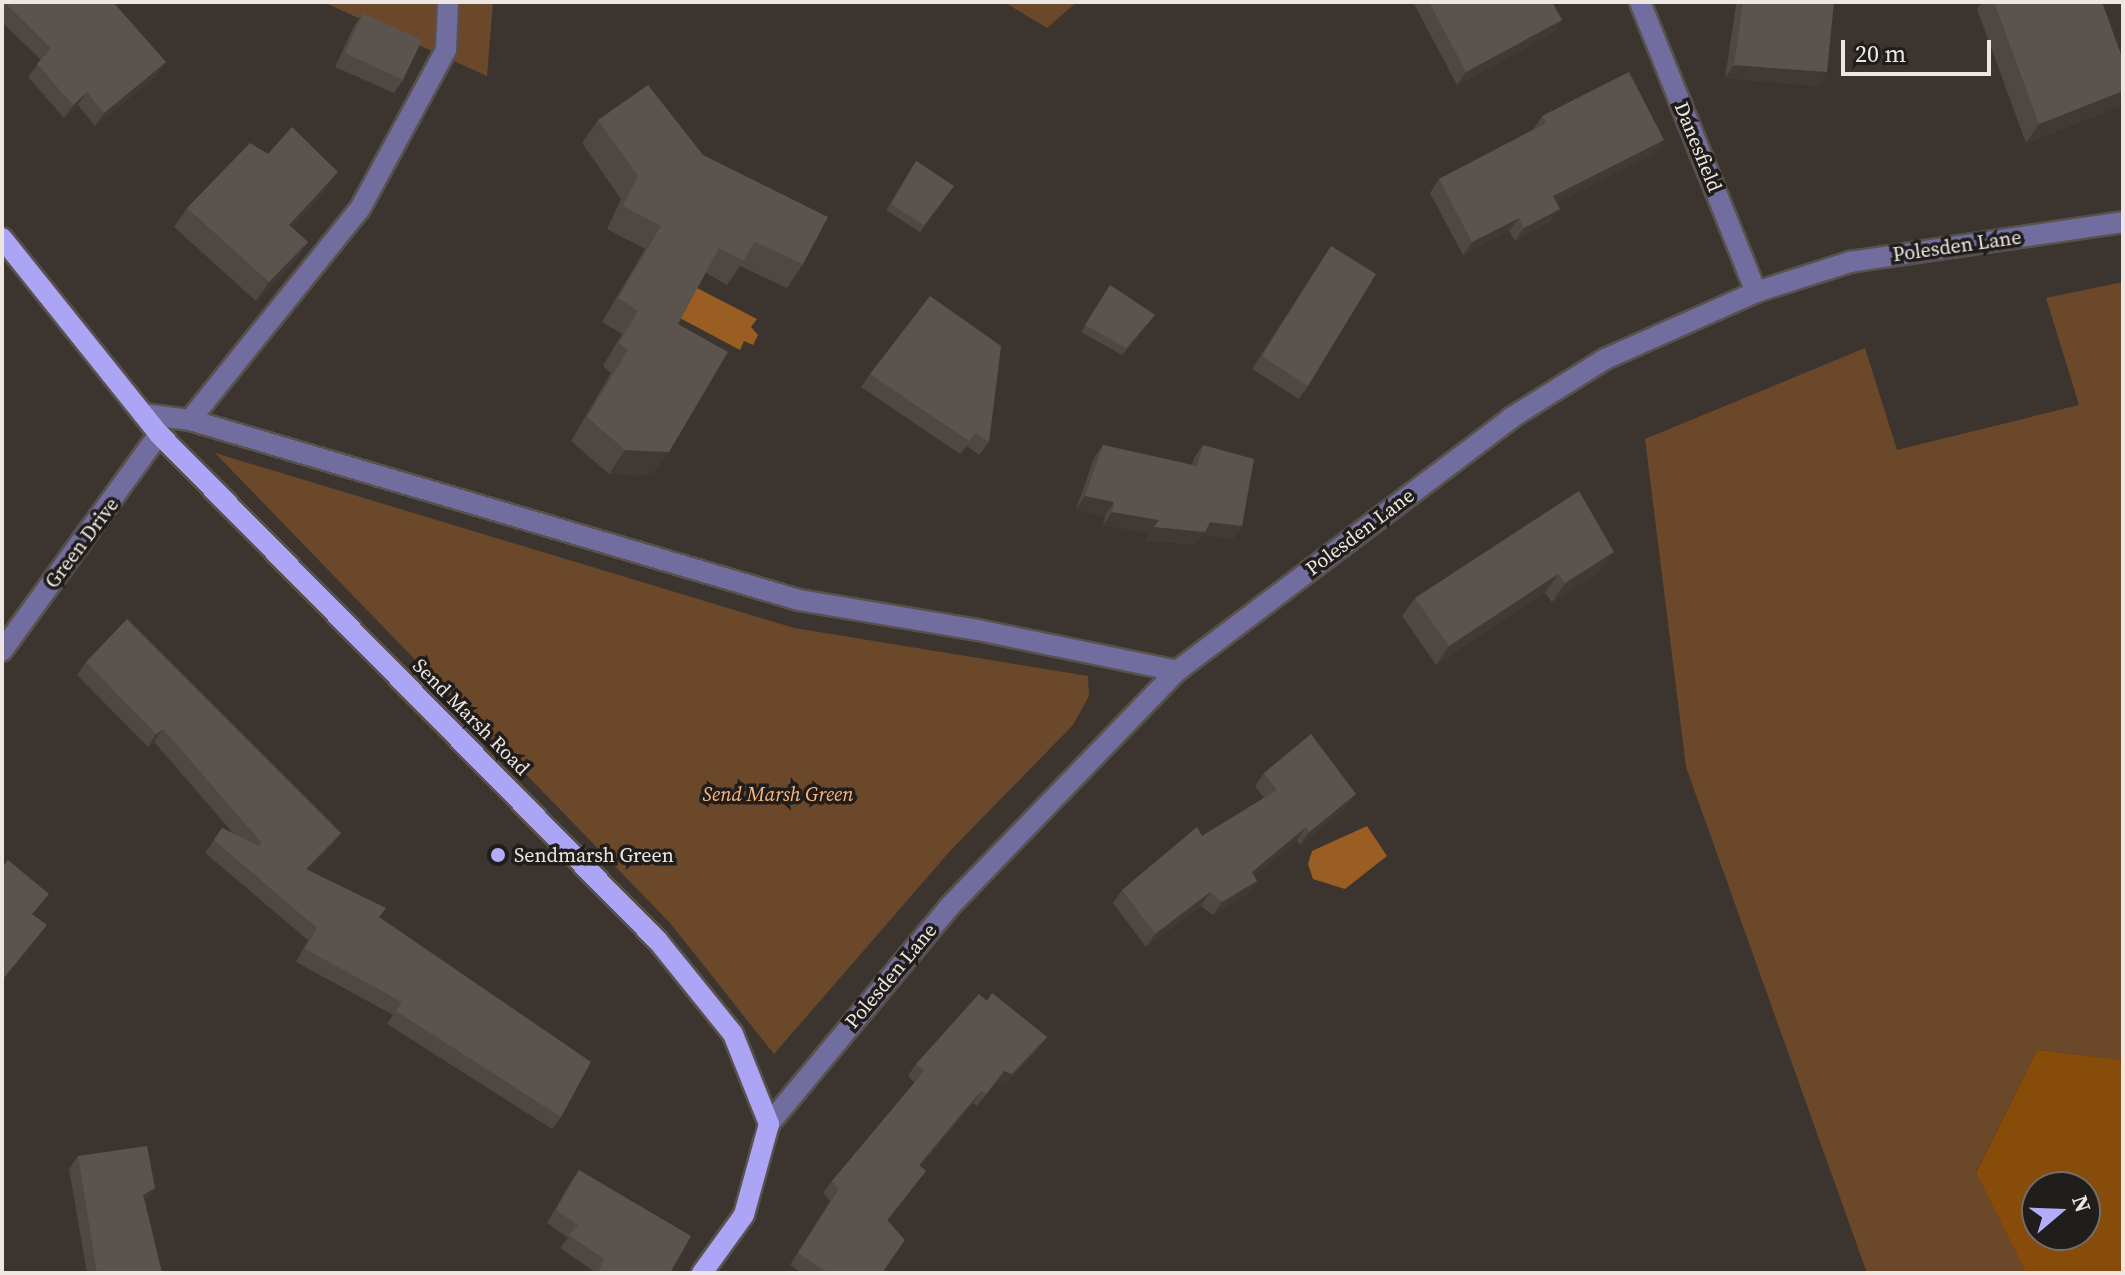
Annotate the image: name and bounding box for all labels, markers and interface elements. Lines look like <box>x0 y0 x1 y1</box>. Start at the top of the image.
scale bar <box>1845 24 1995 74</box>
text: 20 m <box>1855 37 1906 70</box>
street label: Danesfield <box>1669 99 1727 195</box>
street label: Polesden Lane <box>1891 225 2023 267</box>
street label: Polesden Lane <box>1301 483 1419 581</box>
street label: Green Drive <box>40 493 124 593</box>
street label: Send Marsh Road <box>408 654 534 780</box>
park label: Send Marsh Green <box>703 782 853 806</box>
place label: Sendmarsh Green <box>514 843 674 867</box>
marker: Sendmarsh Green <box>489 846 507 864</box>
street label: Polesden Lane <box>840 919 942 1033</box>
north arrow <box>2021 1171 2101 1251</box>
text: N <box>2065 1191 2099 1216</box>

